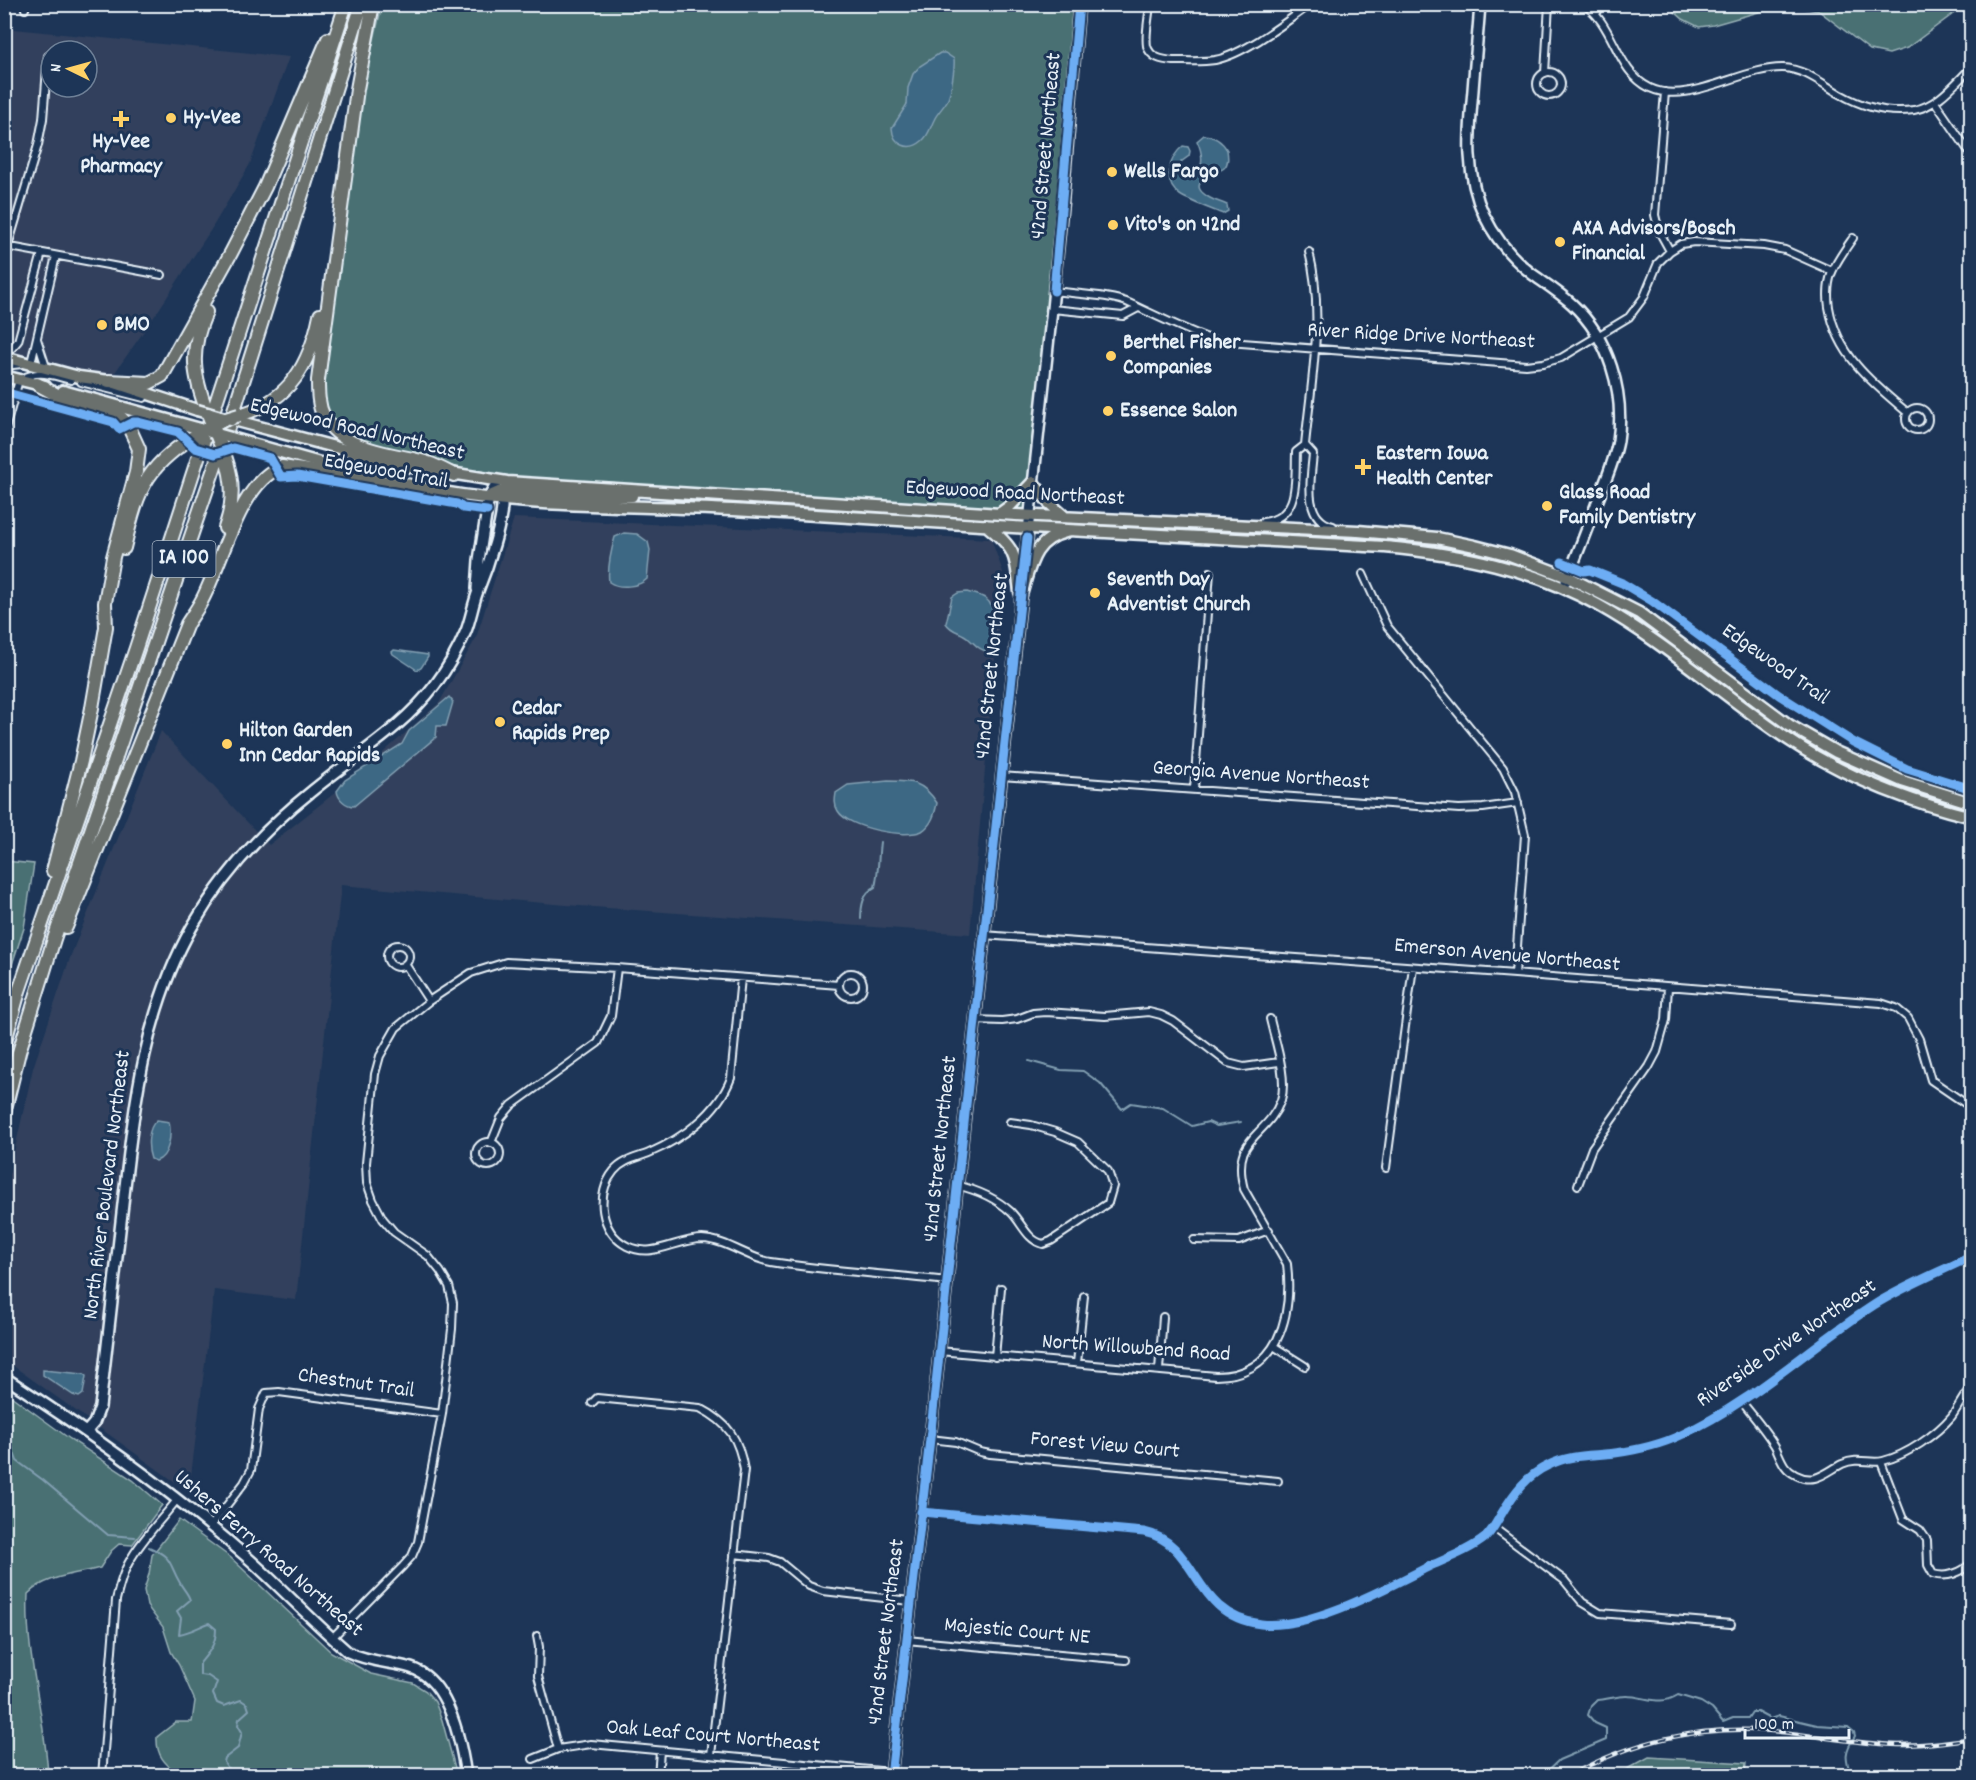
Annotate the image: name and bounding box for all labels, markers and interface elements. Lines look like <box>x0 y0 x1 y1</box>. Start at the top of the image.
north arrow <box>39 39 99 99</box>
street label: 42nd Street Northeast <box>1023 51 1071 241</box>
text: N <box>45 63 68 73</box>
place label: Hy-Vee <box>183 103 241 134</box>
marker: Hy-Vee <box>164 111 178 125</box>
marker: Hy-Vee Pharmacy <box>114 112 128 126</box>
place label: Hy-Vee Pharmacy <box>80 127 163 183</box>
place label: Wells Fargo <box>1124 157 1219 188</box>
marker: Wells Fargo <box>1105 165 1119 179</box>
place label: Vito's on 42nd <box>1125 210 1240 241</box>
place label: AXA Advisors/Bosch Financial <box>1572 214 1736 270</box>
marker: Vito's on 42nd <box>1106 218 1120 232</box>
marker: AXA Advisors/Bosch Financial <box>1553 235 1567 249</box>
place label: BMO <box>114 310 150 341</box>
street label: River Ridge Drive Northeast <box>1306 316 1536 358</box>
marker: BMO <box>95 318 109 332</box>
place label: Berthel Fisher Companies <box>1123 328 1241 384</box>
marker: Berthel Fisher Companies <box>1104 349 1118 363</box>
street label: Edgewood Road Northeast <box>247 390 467 470</box>
place label: Essence Salon <box>1120 396 1237 427</box>
marker: Essence Salon <box>1101 404 1115 418</box>
place label: Eastern Iowa Health Center <box>1376 439 1493 495</box>
street label: Edgewood Trail <box>322 446 450 498</box>
marker: Eastern Iowa Health Center <box>1354 458 1372 476</box>
street label: Edgewood Road Northeast <box>905 473 1125 515</box>
place label: Glass Road Family Dentistry <box>1559 478 1696 534</box>
marker: Glass Road Family Dentistry <box>1540 499 1554 513</box>
road number: IA 100 <box>152 541 216 577</box>
place label: Seventh Day Adventist Church <box>1107 565 1250 621</box>
street label: 42nd Street Northeast <box>968 571 1018 761</box>
marker: Seventh Day Adventist Church <box>1088 586 1102 600</box>
street label: Edgewood Trail <box>1715 616 1835 714</box>
place label: Cedar Rapids Prep <box>512 694 610 750</box>
marker: Cedar Rapids Prep <box>493 715 507 729</box>
place label: Hilton Garden Inn Cedar Rapids <box>239 716 380 772</box>
marker: Hilton Garden Inn Cedar Rapids <box>220 737 234 751</box>
street label: Georgia Avenue Northeast <box>1151 753 1371 799</box>
street label: Emerson Avenue Northeast <box>1393 931 1621 981</box>
street label: North River Boulevard Northeast <box>76 1049 140 1321</box>
street label: 42nd Street Northeast <box>916 1054 966 1244</box>
street label: Riverside Drive Northeast <box>1690 1272 1884 1416</box>
street label: North Willowbend Road <box>1041 1327 1231 1371</box>
street label: Chestnut Trail <box>296 1360 416 1408</box>
street label: Forest View Court <box>1029 1424 1181 1468</box>
street label: Ushers Ferry Road Northeast <box>166 1463 370 1645</box>
street label: 42nd Street Northeast <box>860 1537 914 1727</box>
street label: Majestic Court NE <box>943 1610 1091 1654</box>
scale bar <box>1745 1702 1848 1740</box>
street label: Oak Leaf Court Northeast <box>605 1712 821 1762</box>
text: 100 m <box>1754 1713 1794 1738</box>

